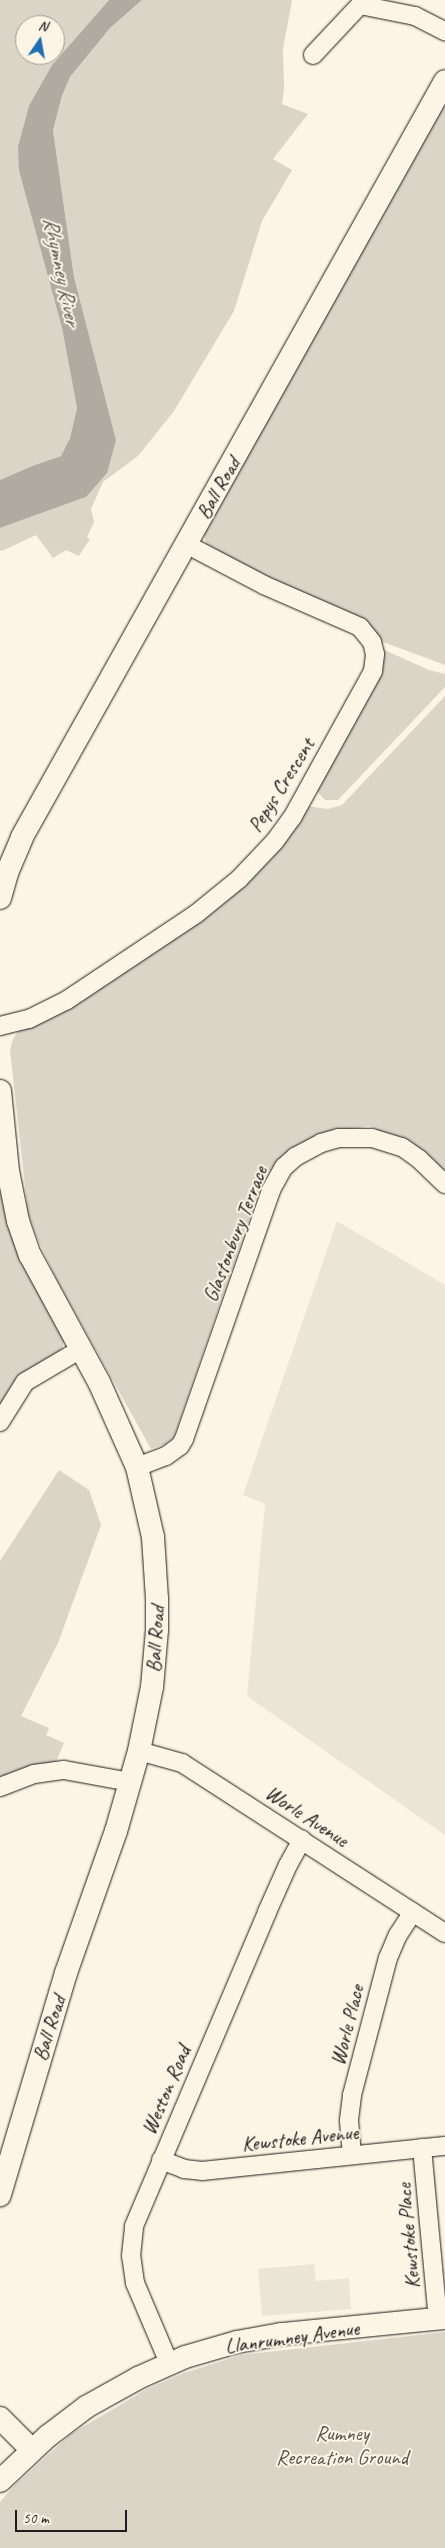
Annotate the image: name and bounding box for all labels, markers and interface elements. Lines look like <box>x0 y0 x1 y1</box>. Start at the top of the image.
north arrow <box>15 15 65 65</box>
text: N <box>37 17 49 35</box>
water label: Rhymney River <box>37 214 85 328</box>
street label: Ball Road <box>191 452 245 524</box>
street label: Pepys Crescent <box>242 733 320 837</box>
street label: Glastonbury Terrace <box>198 1162 272 1306</box>
street label: Ball Road <box>141 1605 169 1673</box>
street label: Worle Avenue <box>261 1780 353 1852</box>
street label: Worle Place <box>325 1982 369 2068</box>
street label: Ball Road <box>27 1992 71 2064</box>
street label: Weston Road <box>136 2042 196 2138</box>
street label: Kewstoke Avenue <box>241 2119 359 2157</box>
street label: Kewstoke Place <box>391 2182 425 2290</box>
street label: Llanrumney Avenue <box>223 2315 361 2359</box>
park label: Rumney Recreation Ground <box>276 2420 408 2470</box>
scale bar <box>18 2500 130 2532</box>
text: 50 m <box>23 2509 49 2528</box>

